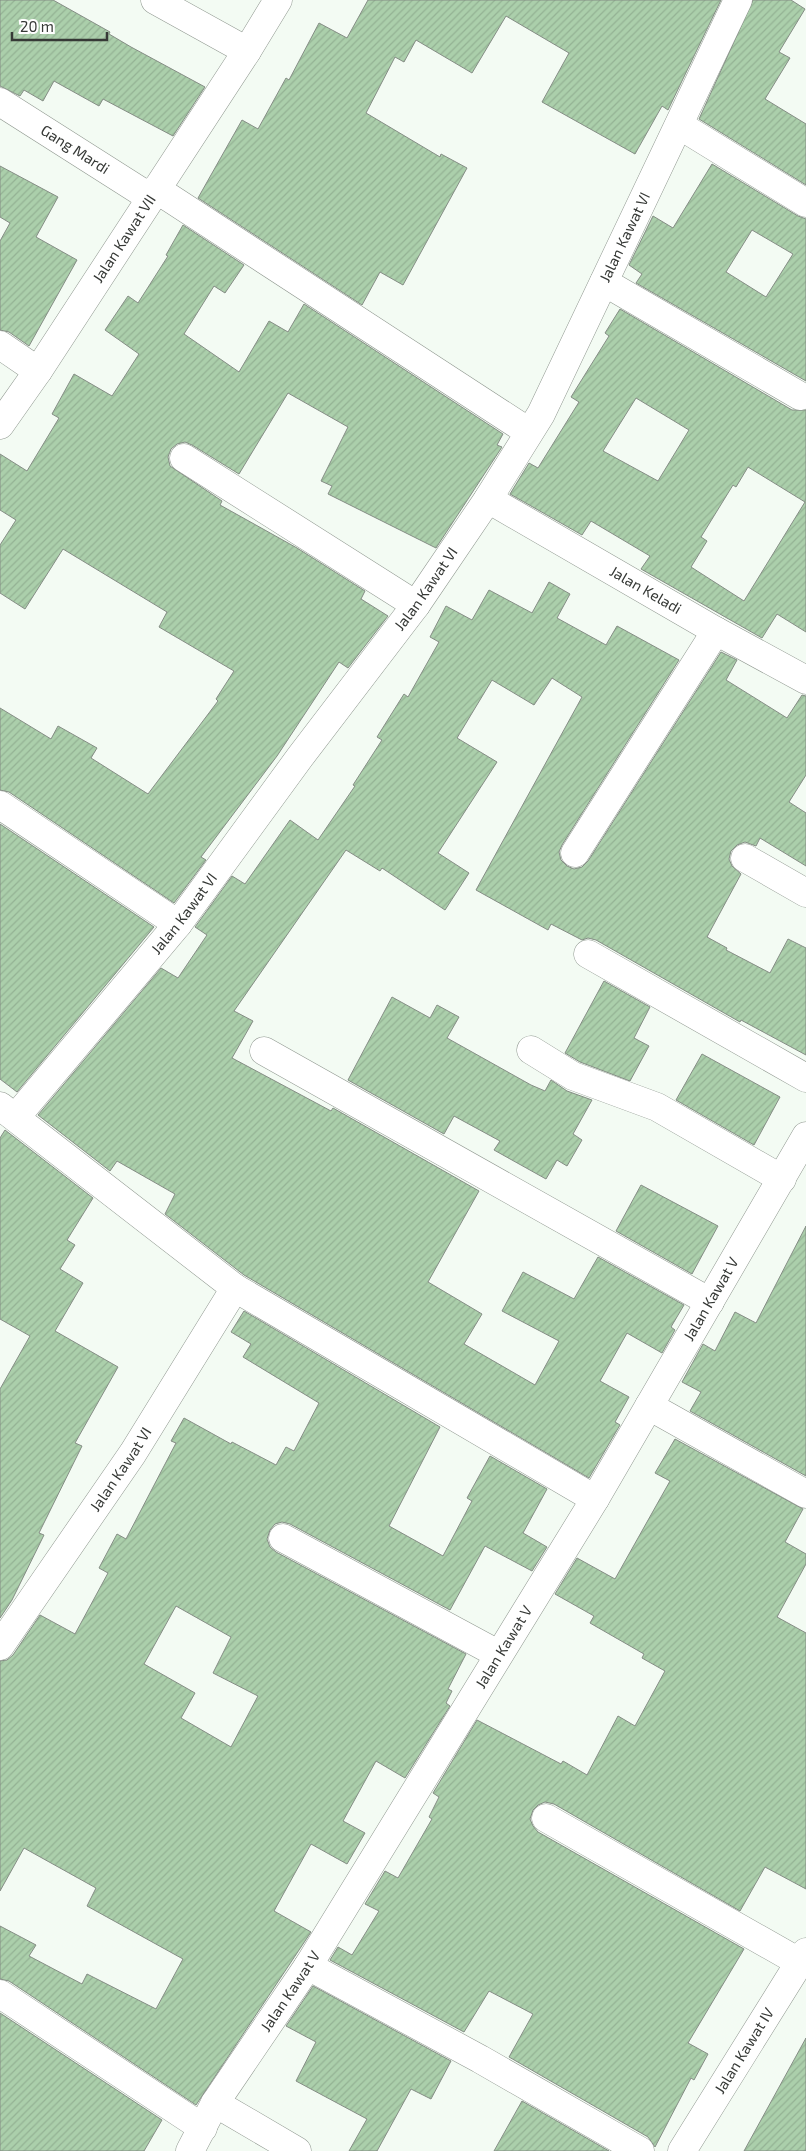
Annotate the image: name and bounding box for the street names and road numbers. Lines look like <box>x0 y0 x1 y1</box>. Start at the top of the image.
street label: Gang Mardi <box>38 120 113 177</box>
street label: Jalan Kawat VI <box>595 189 653 285</box>
street label: Jalan Kawat VII <box>88 191 159 286</box>
street label: Jalan Kawat VI <box>390 543 461 634</box>
street label: Jalan Keladi <box>607 562 685 617</box>
street label: Jalan Kawat VI <box>147 869 220 957</box>
street label: Jalan Kawat V <box>679 1254 742 1344</box>
street label: Jalan Kawat VI <box>85 1424 155 1515</box>
street label: Jalan Kawat V <box>471 1602 535 1691</box>
street label: Jalan Kawat V <box>256 1947 323 2035</box>
street label: Jalan Kawat IV <box>710 2004 777 2097</box>

